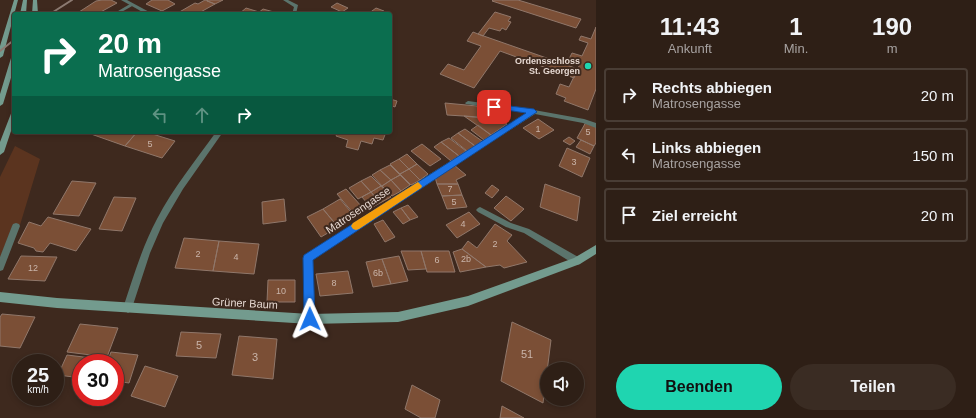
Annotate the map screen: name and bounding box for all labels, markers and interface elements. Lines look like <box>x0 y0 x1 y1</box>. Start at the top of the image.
text: 11:43 <box>660 13 720 40</box>
text: 1 <box>789 13 803 40</box>
text: 190 <box>872 13 912 40</box>
icon: right <box>32 28 84 80</box>
text: 20 m <box>98 28 162 59</box>
text: Ankunft <box>668 41 712 56</box>
text: Min. <box>784 41 808 56</box>
text: m <box>887 41 898 56</box>
place label: Ordensschloss St. Georgen <box>515 56 580 76</box>
text: Matrosengasse <box>98 61 221 81</box>
marker: Ordensschloss St. Georgen <box>583 61 593 71</box>
text: Rechts abbiegen <box>652 79 772 96</box>
icon: right <box>618 84 640 106</box>
text: 20 m <box>921 87 954 104</box>
pin <box>477 90 511 124</box>
icon: arrive <box>483 96 505 118</box>
text: Matrosengasse <box>652 96 741 111</box>
icon: left <box>149 104 171 126</box>
icon: ahead <box>191 104 213 126</box>
icon: right <box>233 104 255 126</box>
house number: 1 <box>535 124 541 134</box>
house number: 5 <box>585 127 591 137</box>
house number: 5 <box>147 139 153 149</box>
text: Links abbiegen <box>652 139 761 156</box>
icon: left <box>618 144 640 166</box>
text: 150 m <box>912 147 954 164</box>
text: Matrosengasse <box>652 156 741 171</box>
house number: 3 <box>571 157 577 167</box>
street label: Matrosengasse <box>323 184 393 236</box>
house number: 7 <box>447 184 453 194</box>
house number: 5 <box>451 197 457 207</box>
icon: arrive <box>618 204 640 226</box>
text: Ziel erreicht <box>652 207 737 224</box>
text: 20 m <box>921 207 954 224</box>
house number: 4 <box>460 219 466 229</box>
house number: 2 <box>492 239 498 249</box>
house number: 2 <box>195 249 201 259</box>
house number: 4 <box>233 252 239 262</box>
house number: 2b <box>461 254 471 264</box>
house number: 6 <box>434 255 440 265</box>
house number: 12 <box>28 263 38 273</box>
house number: 6b <box>373 268 383 278</box>
house number: 8 <box>331 278 337 288</box>
house number: 10 <box>276 286 286 296</box>
street label: Grüner Baum <box>212 295 278 311</box>
position arrow <box>289 298 331 340</box>
house number: 5 <box>196 339 202 351</box>
house number: 51 <box>521 348 533 360</box>
house number: 3 <box>252 351 258 363</box>
speed limit sign: 30 <box>72 354 124 406</box>
map controls <box>540 362 584 406</box>
button: sound <box>540 362 584 406</box>
text: 25 <box>27 364 49 386</box>
button: Beenden <box>616 364 782 410</box>
button: Teilen <box>790 364 956 410</box>
text: km/h <box>27 384 49 395</box>

